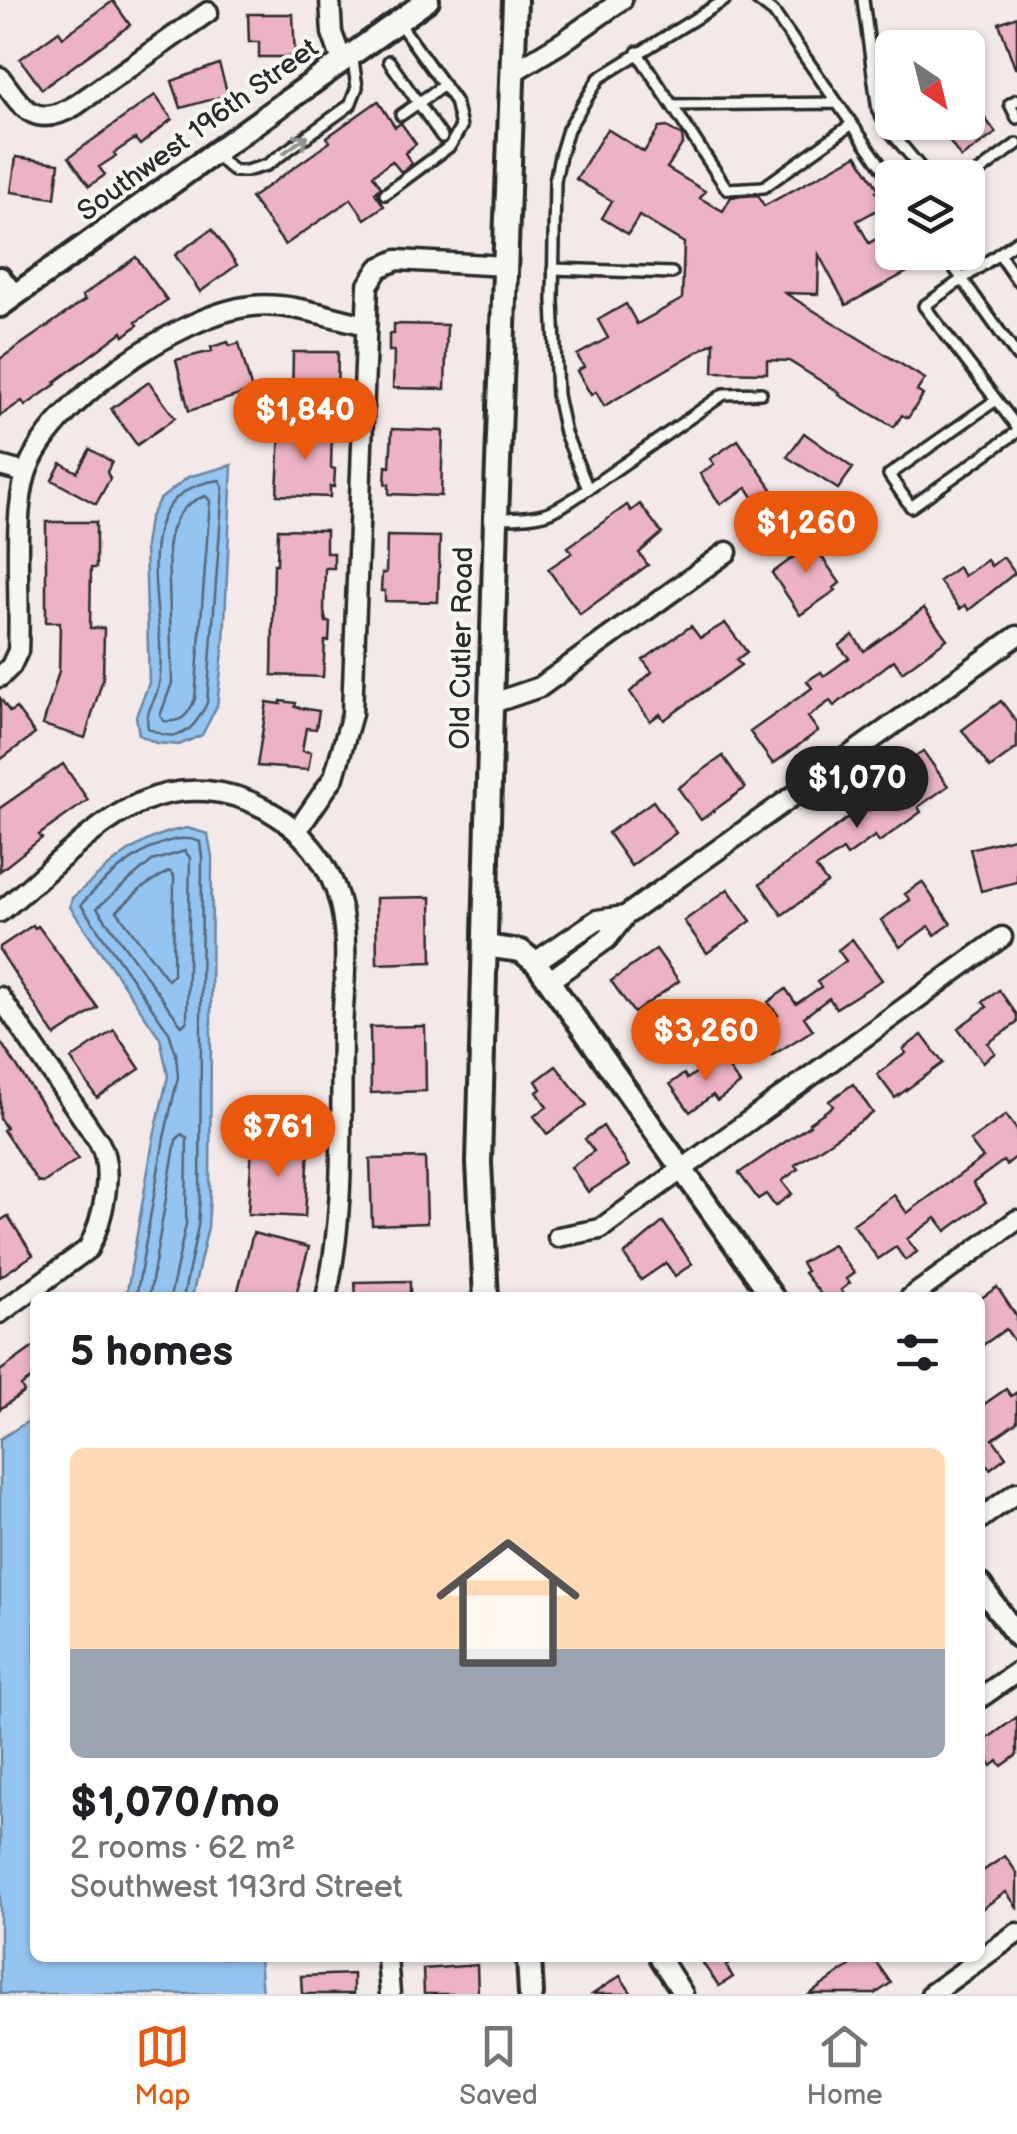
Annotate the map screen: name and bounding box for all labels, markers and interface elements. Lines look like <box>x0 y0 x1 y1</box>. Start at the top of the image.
north arrow <box>875 30 985 140</box>
map controls <box>875 30 985 270</box>
street label: Southwest 196th Street <box>71 31 325 228</box>
one-way arrow <box>282 134 310 155</box>
button: layers <box>875 160 985 270</box>
pin: $1,840 <box>224 378 386 463</box>
text: $1,840 <box>255 391 355 430</box>
pin: $1,260 <box>725 491 887 576</box>
text: $1,260 <box>756 504 856 543</box>
street label: Old Cutler Road <box>444 546 480 750</box>
pin: $1,070 <box>776 746 938 831</box>
text: $1,070 <box>807 759 907 798</box>
pin: $3,260 <box>625 999 787 1084</box>
text: $3,260 <box>653 1012 759 1051</box>
pin: $761 <box>219 1095 337 1180</box>
text: $761 <box>242 1108 314 1147</box>
icon: filters <box>890 1325 945 1380</box>
text: 5 homes <box>70 1327 233 1378</box>
icon: home <box>418 1513 598 1693</box>
text: $1,070/mo <box>70 1778 280 1829</box>
text: 2 rooms · 62 m² <box>70 1829 295 1868</box>
text: Southwest 193rd Street <box>70 1868 403 1907</box>
tab: Map <box>134 2019 191 2112</box>
tab: Saved <box>459 2019 538 2112</box>
tab: Home <box>807 2019 883 2112</box>

